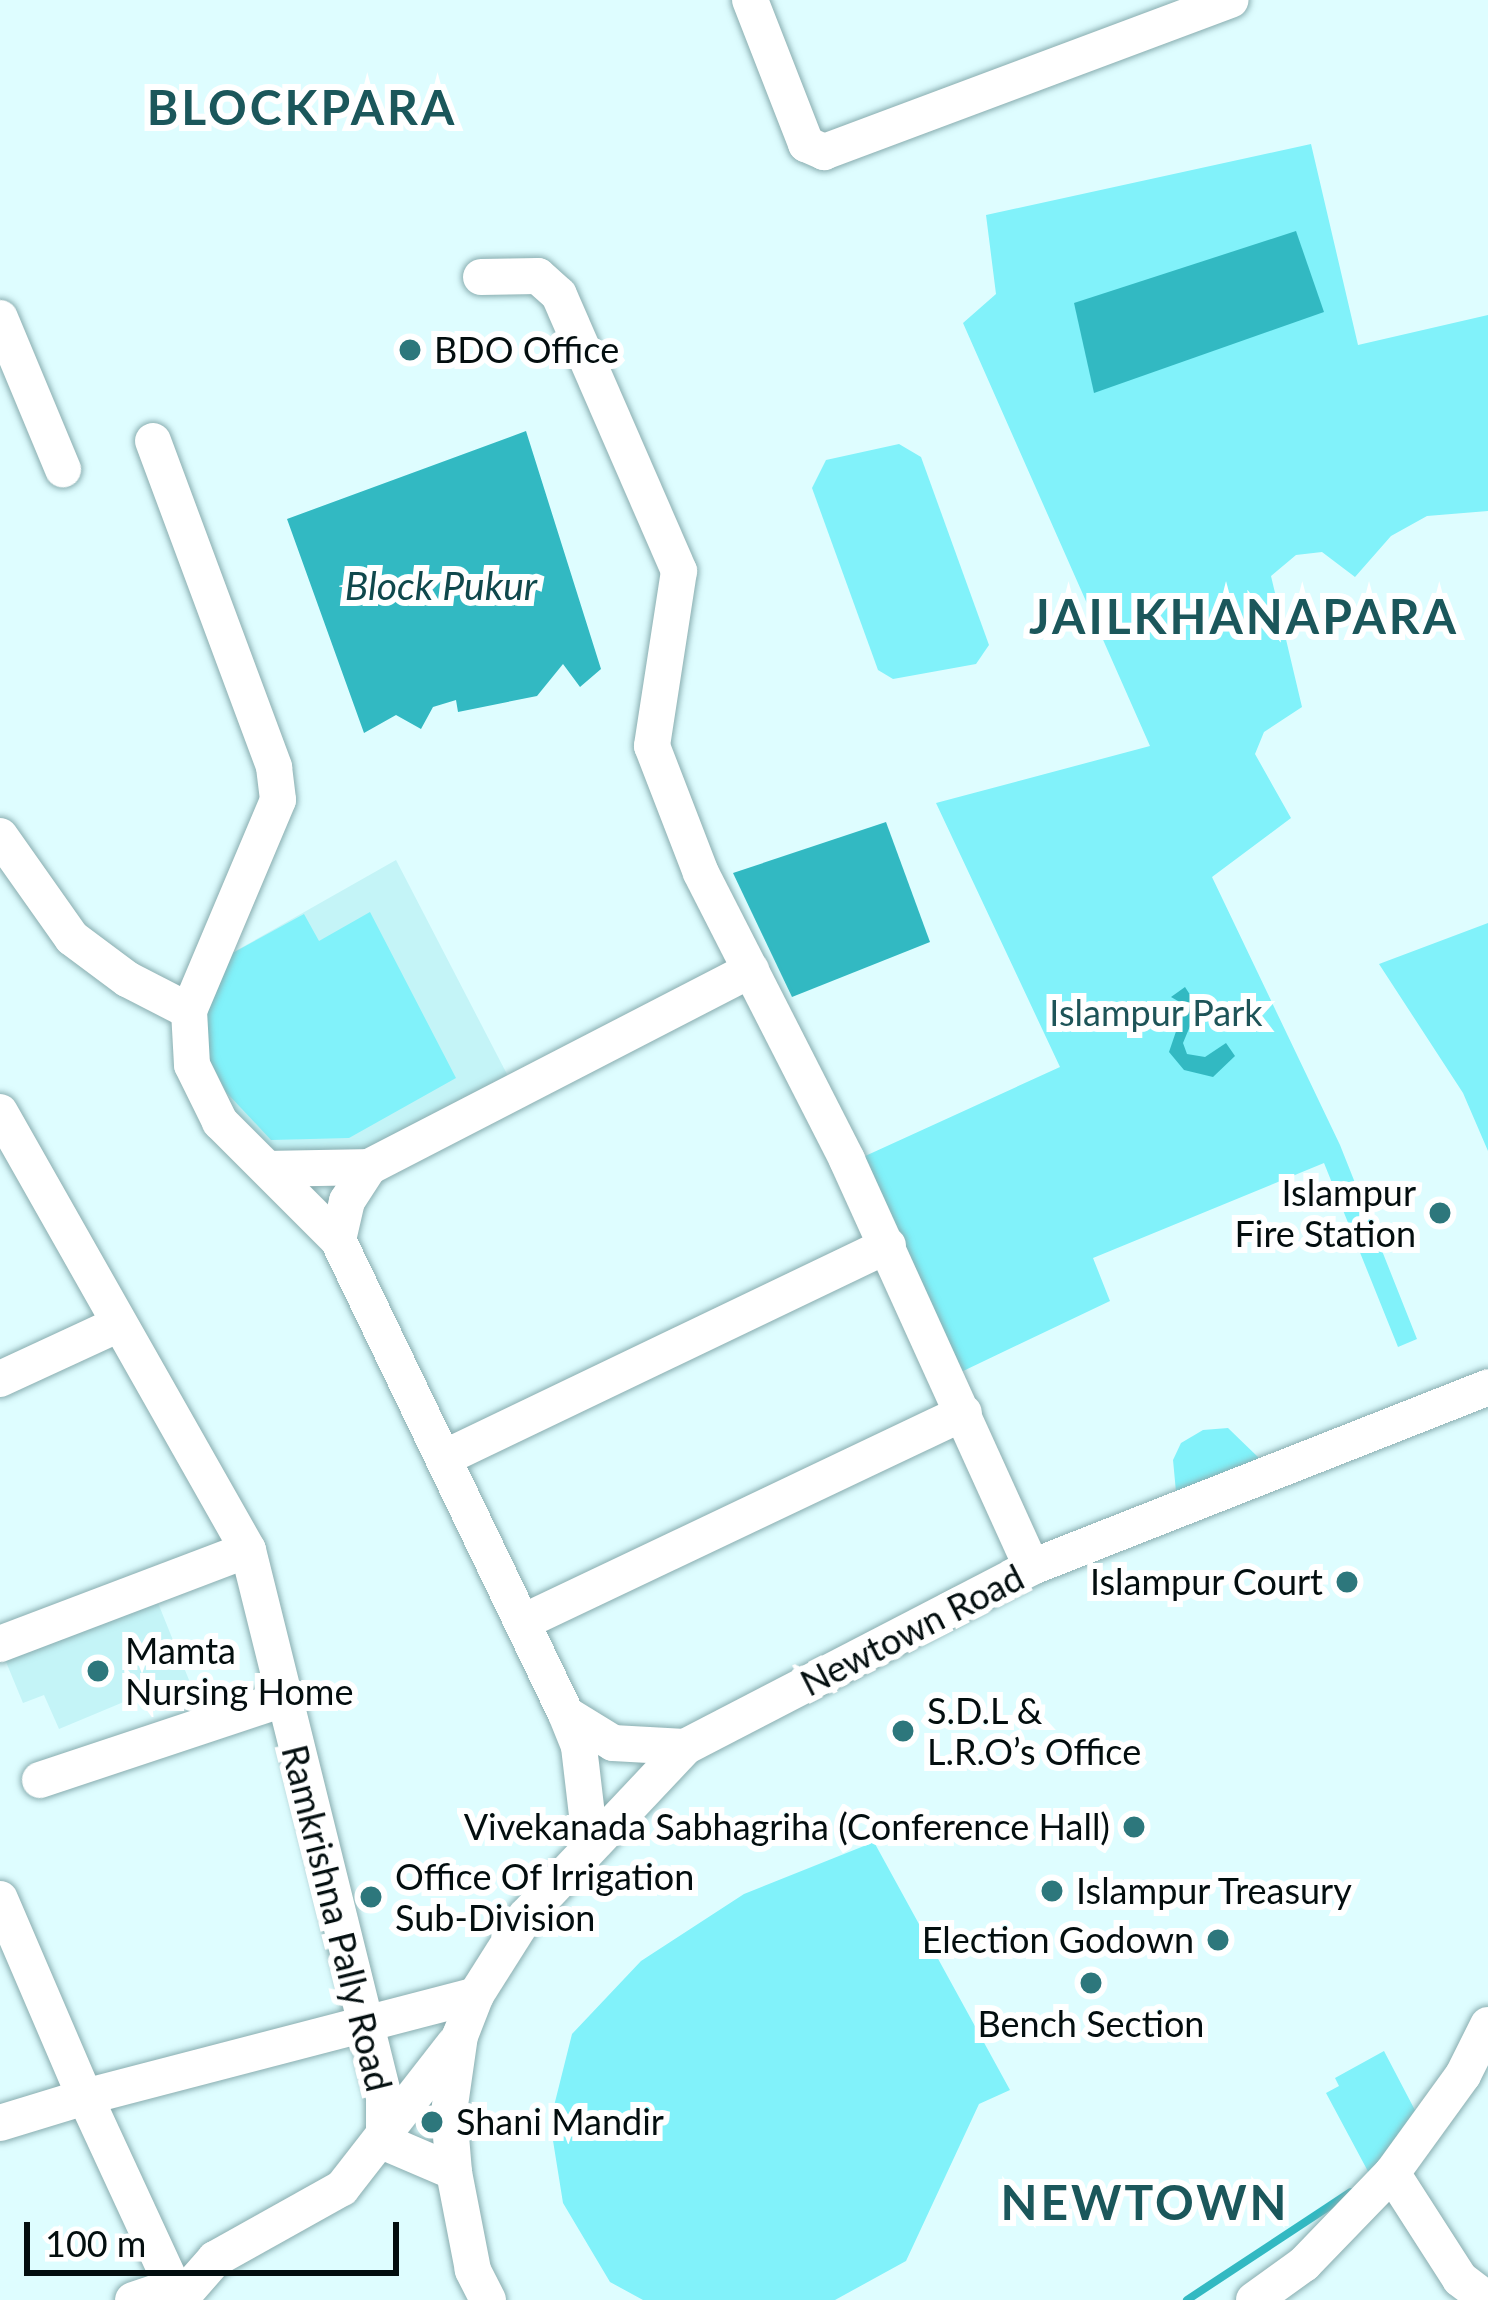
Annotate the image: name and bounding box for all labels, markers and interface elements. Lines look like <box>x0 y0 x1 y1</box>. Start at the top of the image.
district label: BLOCKPARA <box>147 78 457 136</box>
place label: BDO Office <box>434 328 619 372</box>
marker: BDO Office <box>397 337 423 363</box>
water label: Block Pukur <box>345 562 537 608</box>
district label: JAILKHANAPARA <box>1029 587 1459 645</box>
park label: Islampur Park <box>1049 991 1263 1035</box>
place label: Islampur Fire Station <box>1235 1170 1416 1255</box>
marker: Islampur Fire Station <box>1427 1200 1453 1226</box>
street label: Newtown Road <box>793 1555 1031 1705</box>
place label: Islampur Court <box>1089 1560 1323 1604</box>
marker: Islampur Court <box>1334 1569 1360 1595</box>
place label: Mamta Nursing Home <box>125 1628 353 1713</box>
marker: Mamta Nursing Home <box>82 1655 114 1687</box>
place label: S.D.L & L.R.O’s Office <box>927 1688 1141 1773</box>
marker: S.D.L & L.R.O’s Office <box>890 1718 916 1744</box>
street label: Ramkrishna Pally Road <box>273 1740 401 2096</box>
place label: Vivekanada Sabhagriha (Conference Hall) <box>464 1805 1110 1849</box>
marker: Vivekanada Sabhagriha (Conference Hall) <box>1121 1814 1147 1840</box>
place label: Office Of Irrigation Sub-Division <box>395 1854 695 1939</box>
place label: Islampur Treasury <box>1076 1869 1354 1913</box>
marker: Islampur Treasury <box>1039 1878 1065 1904</box>
marker: Office Of Irrigation Sub-Division <box>358 1884 384 1910</box>
place label: Election Godown <box>922 1918 1194 1962</box>
marker: Election Godown <box>1205 1927 1231 1953</box>
marker: Bench Section <box>1078 1970 1104 1996</box>
place label: Bench Section <box>978 2002 1204 2046</box>
place label: Shani Mandir <box>456 2100 664 2144</box>
marker: Shani Mandir <box>419 2109 445 2135</box>
district label: NEWTOWN <box>1000 2173 1290 2231</box>
scale bar <box>30 2198 405 2272</box>
text: 100 m <box>45 2221 146 2265</box>

